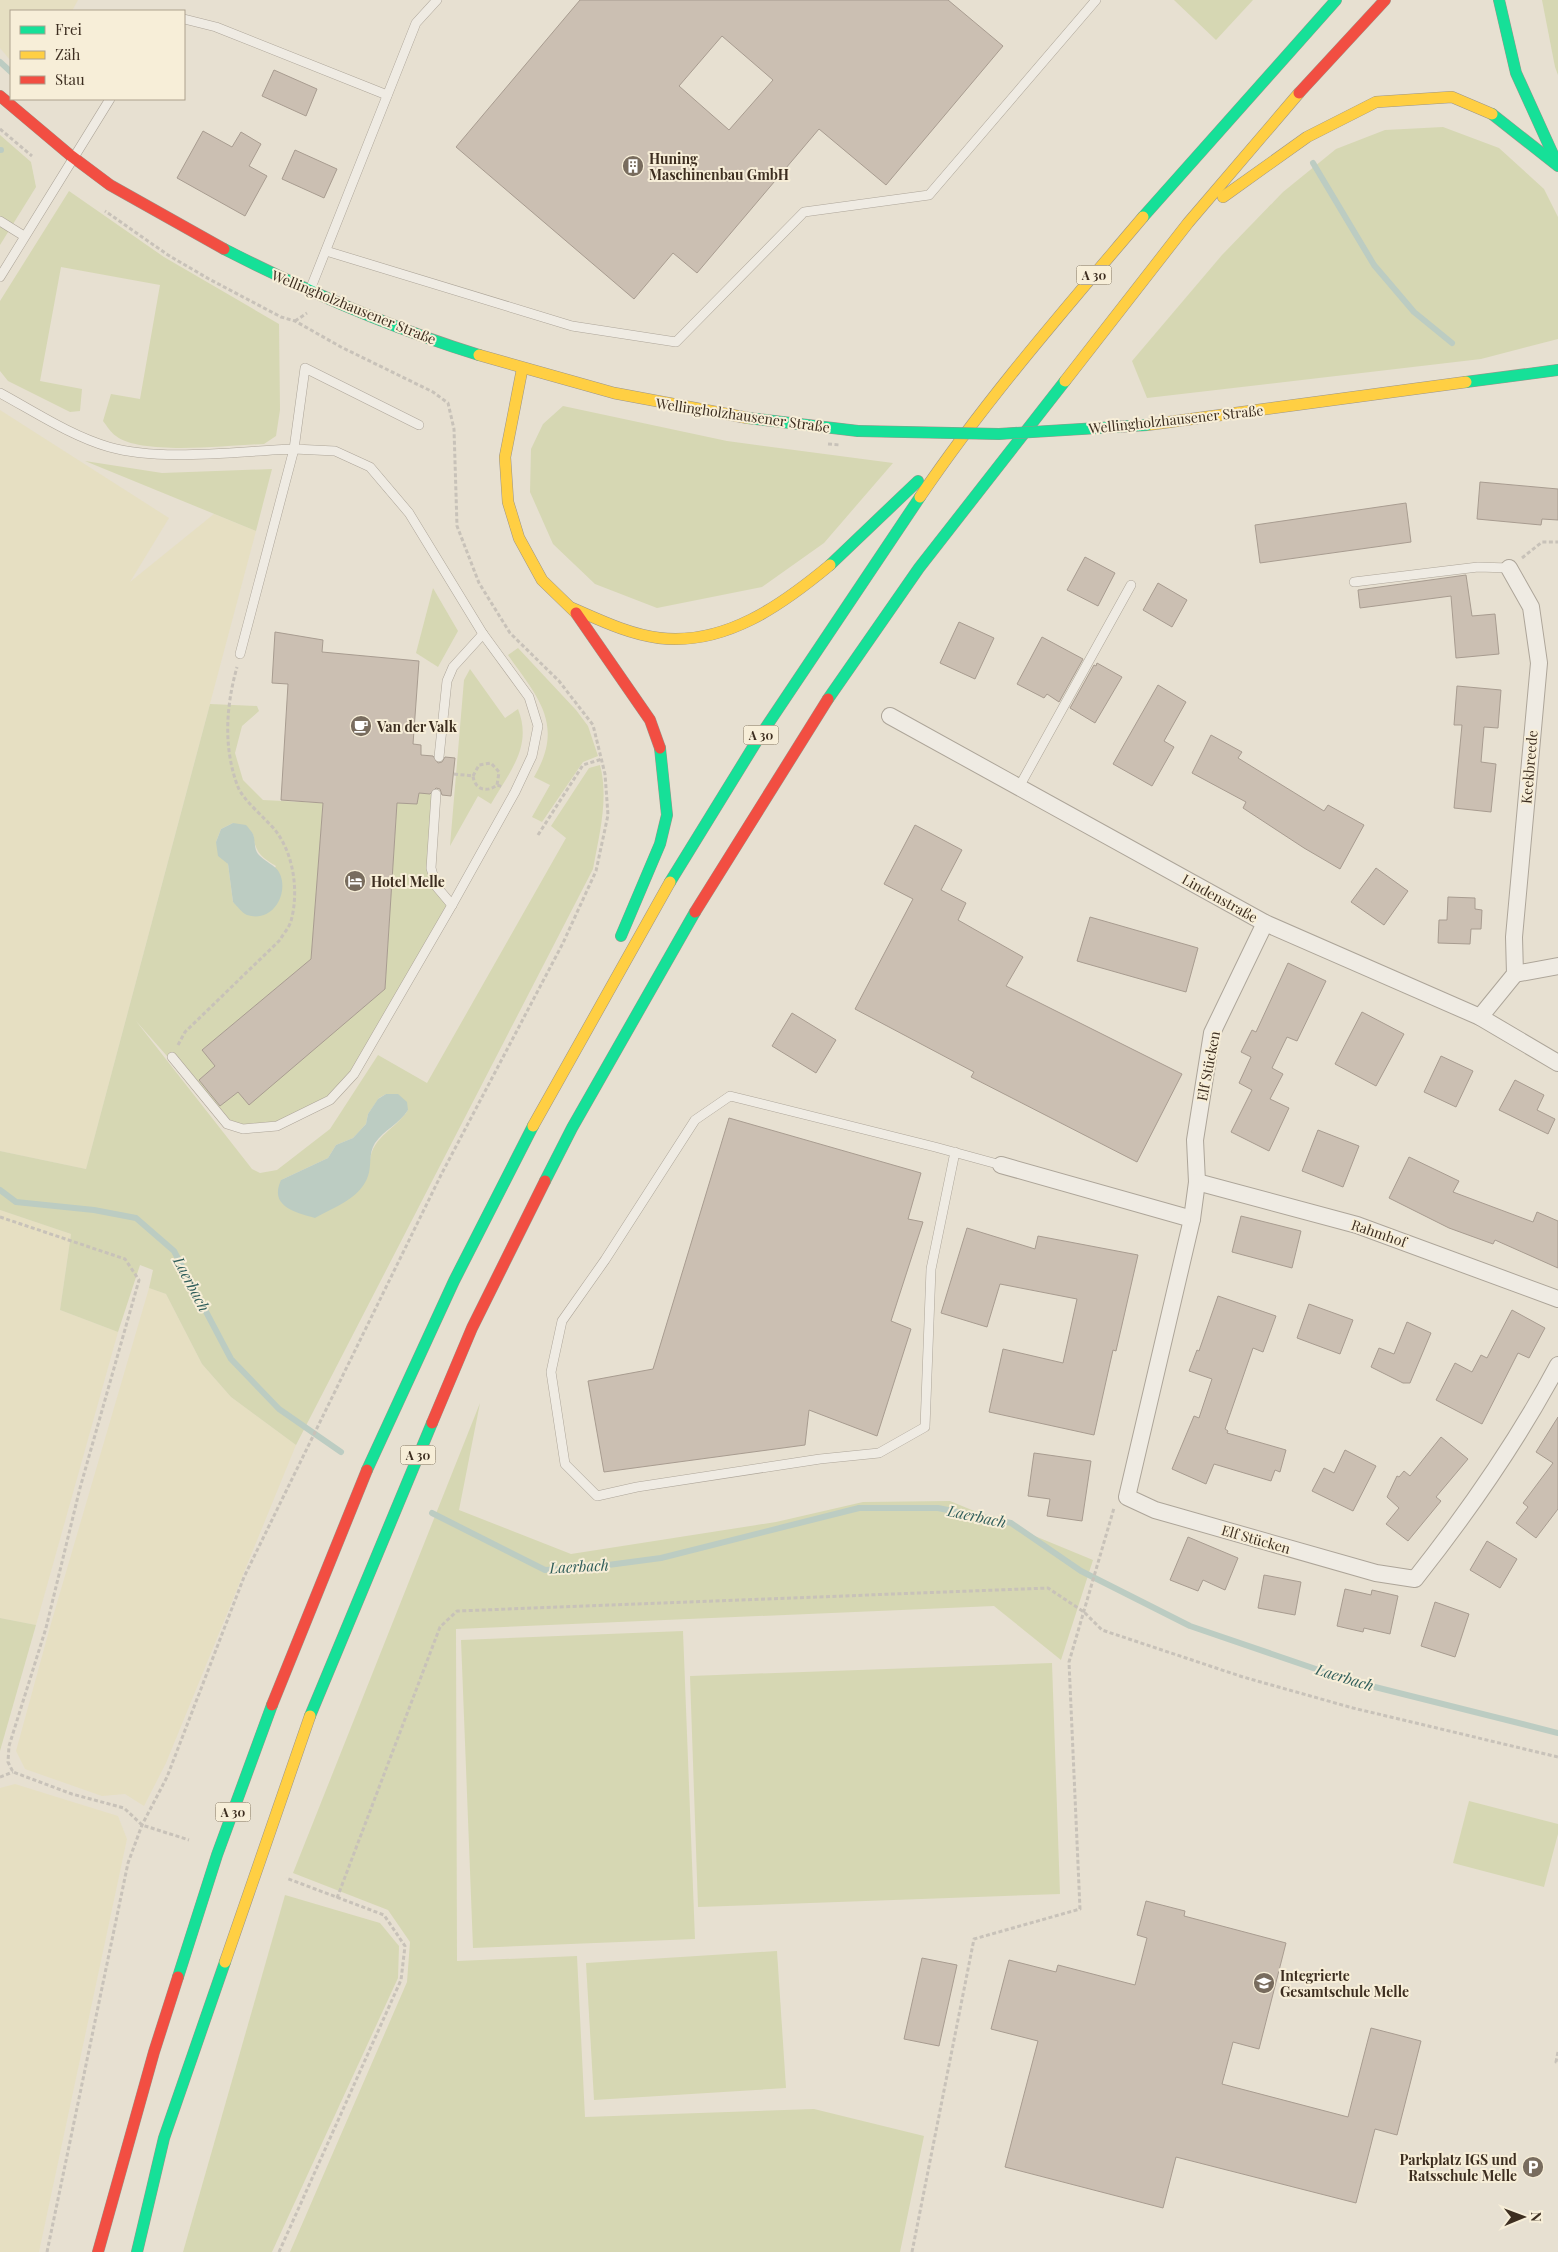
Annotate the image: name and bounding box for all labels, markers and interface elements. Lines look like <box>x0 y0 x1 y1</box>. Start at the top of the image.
legend <box>10 10 185 100</box>
text: Frei <box>55 19 83 39</box>
text: Zäh <box>55 44 80 64</box>
text: Stau <box>55 69 85 89</box>
place label: Huning Maschinenbau GmbH <box>649 149 789 184</box>
building icon: Huning Maschinenbau GmbH <box>621 154 645 178</box>
street label: Wellingholzhausener Straße <box>268 265 439 349</box>
road number: A 30 <box>1076 266 1112 284</box>
street label: Wellingholzhausener Straße <box>654 393 831 437</box>
street label: Wellingholzhausener Straße <box>1087 400 1264 438</box>
cafe icon: Van der Valk <box>349 714 373 738</box>
place label: Van der Valk <box>376 717 458 736</box>
road number: A 30 <box>744 726 778 744</box>
street label: Keekbreede <box>1516 729 1542 805</box>
hotel icon: Hotel Melle <box>343 869 367 893</box>
street label: Lindenstraße <box>1179 869 1261 927</box>
place label: Hotel Melle <box>371 872 445 891</box>
street label: Elf Stücken <box>1192 1029 1224 1103</box>
street label: Rahmhof <box>1349 1215 1410 1252</box>
water label: Laerbach <box>169 1252 215 1315</box>
road number: A 30 <box>400 1446 436 1464</box>
water label: Laerbach <box>945 1500 1008 1532</box>
street label: Elf Stücken <box>1219 1520 1293 1558</box>
water label: Laerbach <box>548 1554 609 1578</box>
water label: Laerbach <box>1313 1658 1376 1695</box>
road number: A 30 <box>216 1802 250 1821</box>
place label: Integrierte Gesamtschule Melle <box>1280 1966 1409 2001</box>
school or university icon: Integrierte Gesamtschule Melle <box>1252 1971 1276 1995</box>
place label: Parkplatz IGS und Ratsschule Melle <box>1399 2150 1518 2185</box>
parking icon: Parkplatz IGS und Ratsschule Melle <box>1521 2155 1545 2179</box>
north arrow <box>1498 2192 1548 2242</box>
text: N <box>1527 2212 1546 2222</box>

